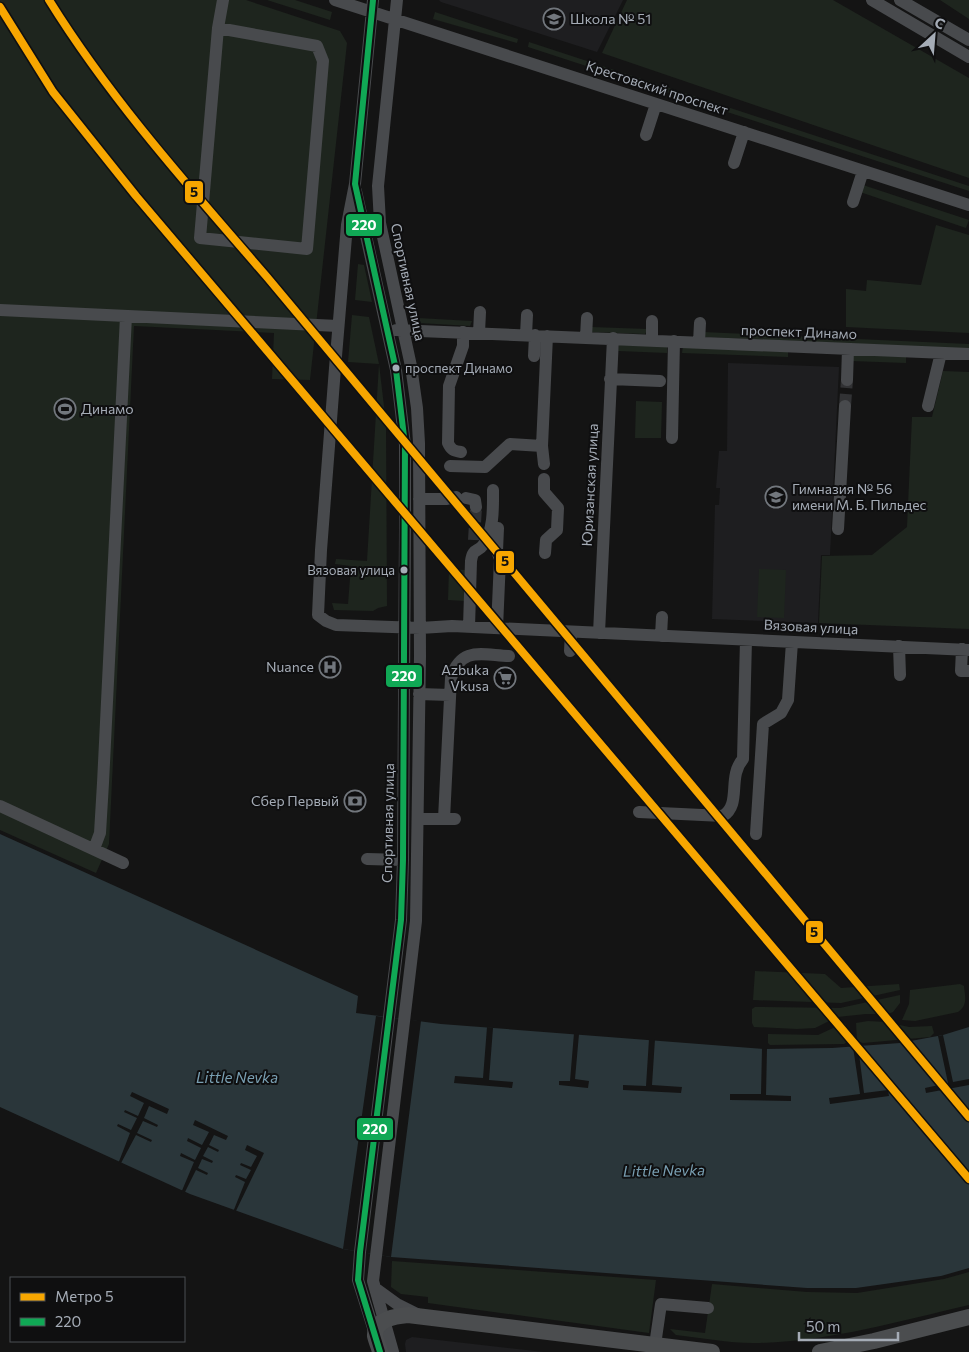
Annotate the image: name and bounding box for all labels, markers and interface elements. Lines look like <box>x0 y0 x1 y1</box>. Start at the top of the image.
school or university icon: Школа № 51 <box>542 7 566 31</box>
place label: Школа № 51 <box>570 10 651 27</box>
north arrow <box>909 10 959 60</box>
text: С <box>932 13 948 33</box>
street label: Крестовский проспект <box>584 57 731 119</box>
line badge: 5 <box>184 180 204 204</box>
text: 5 <box>190 183 198 200</box>
line badge: 220 <box>345 213 383 237</box>
text: 220 <box>351 216 377 233</box>
street label: Спортивная улица <box>388 222 429 342</box>
street label: проспект Динамо <box>741 321 857 342</box>
place label: проспект Динамо <box>405 360 513 376</box>
marker: проспект Динамо <box>391 363 401 373</box>
sports icon: Динамо <box>53 397 77 421</box>
place label: Динамо <box>81 400 134 417</box>
street label: Юризанская улица <box>578 423 601 547</box>
place label: Гимназия № 56 имени М. Б. Пильдес <box>792 480 927 513</box>
school or university icon: Гимназия № 56 имени М. Б. Пильдес <box>764 485 788 509</box>
line badge: 5 <box>495 550 515 574</box>
text: 5 <box>501 552 509 569</box>
place label: Вязовая улица <box>307 562 395 578</box>
marker: Вязовая улица <box>399 565 409 575</box>
street label: Вязовая улица <box>763 616 859 637</box>
hospital icon: Nuance <box>318 655 342 679</box>
place label: Nuance <box>266 658 314 675</box>
place label: Azbuka Vkusa <box>441 661 489 694</box>
line badge: 220 <box>385 664 423 688</box>
supermarket icon: Azbuka Vkusa <box>493 666 517 690</box>
text: 220 <box>391 667 417 684</box>
street label: Спортивная улица <box>378 763 397 883</box>
bank icon: Сбер Первый <box>343 789 367 813</box>
place label: Сбер Первый <box>251 792 339 809</box>
line badge: 5 <box>805 920 824 944</box>
text: 5 <box>810 923 818 940</box>
water label: Little Nevka <box>196 1068 278 1086</box>
line badge: 220 <box>356 1117 394 1141</box>
text: 220 <box>362 1120 388 1137</box>
water label: Little Nevka <box>623 1160 705 1180</box>
legend <box>10 1277 185 1342</box>
text: Метро 5 <box>55 1287 114 1305</box>
scale bar <box>799 1310 898 1342</box>
text: 220 <box>55 1312 81 1330</box>
text: 50 m <box>806 1317 840 1335</box>

